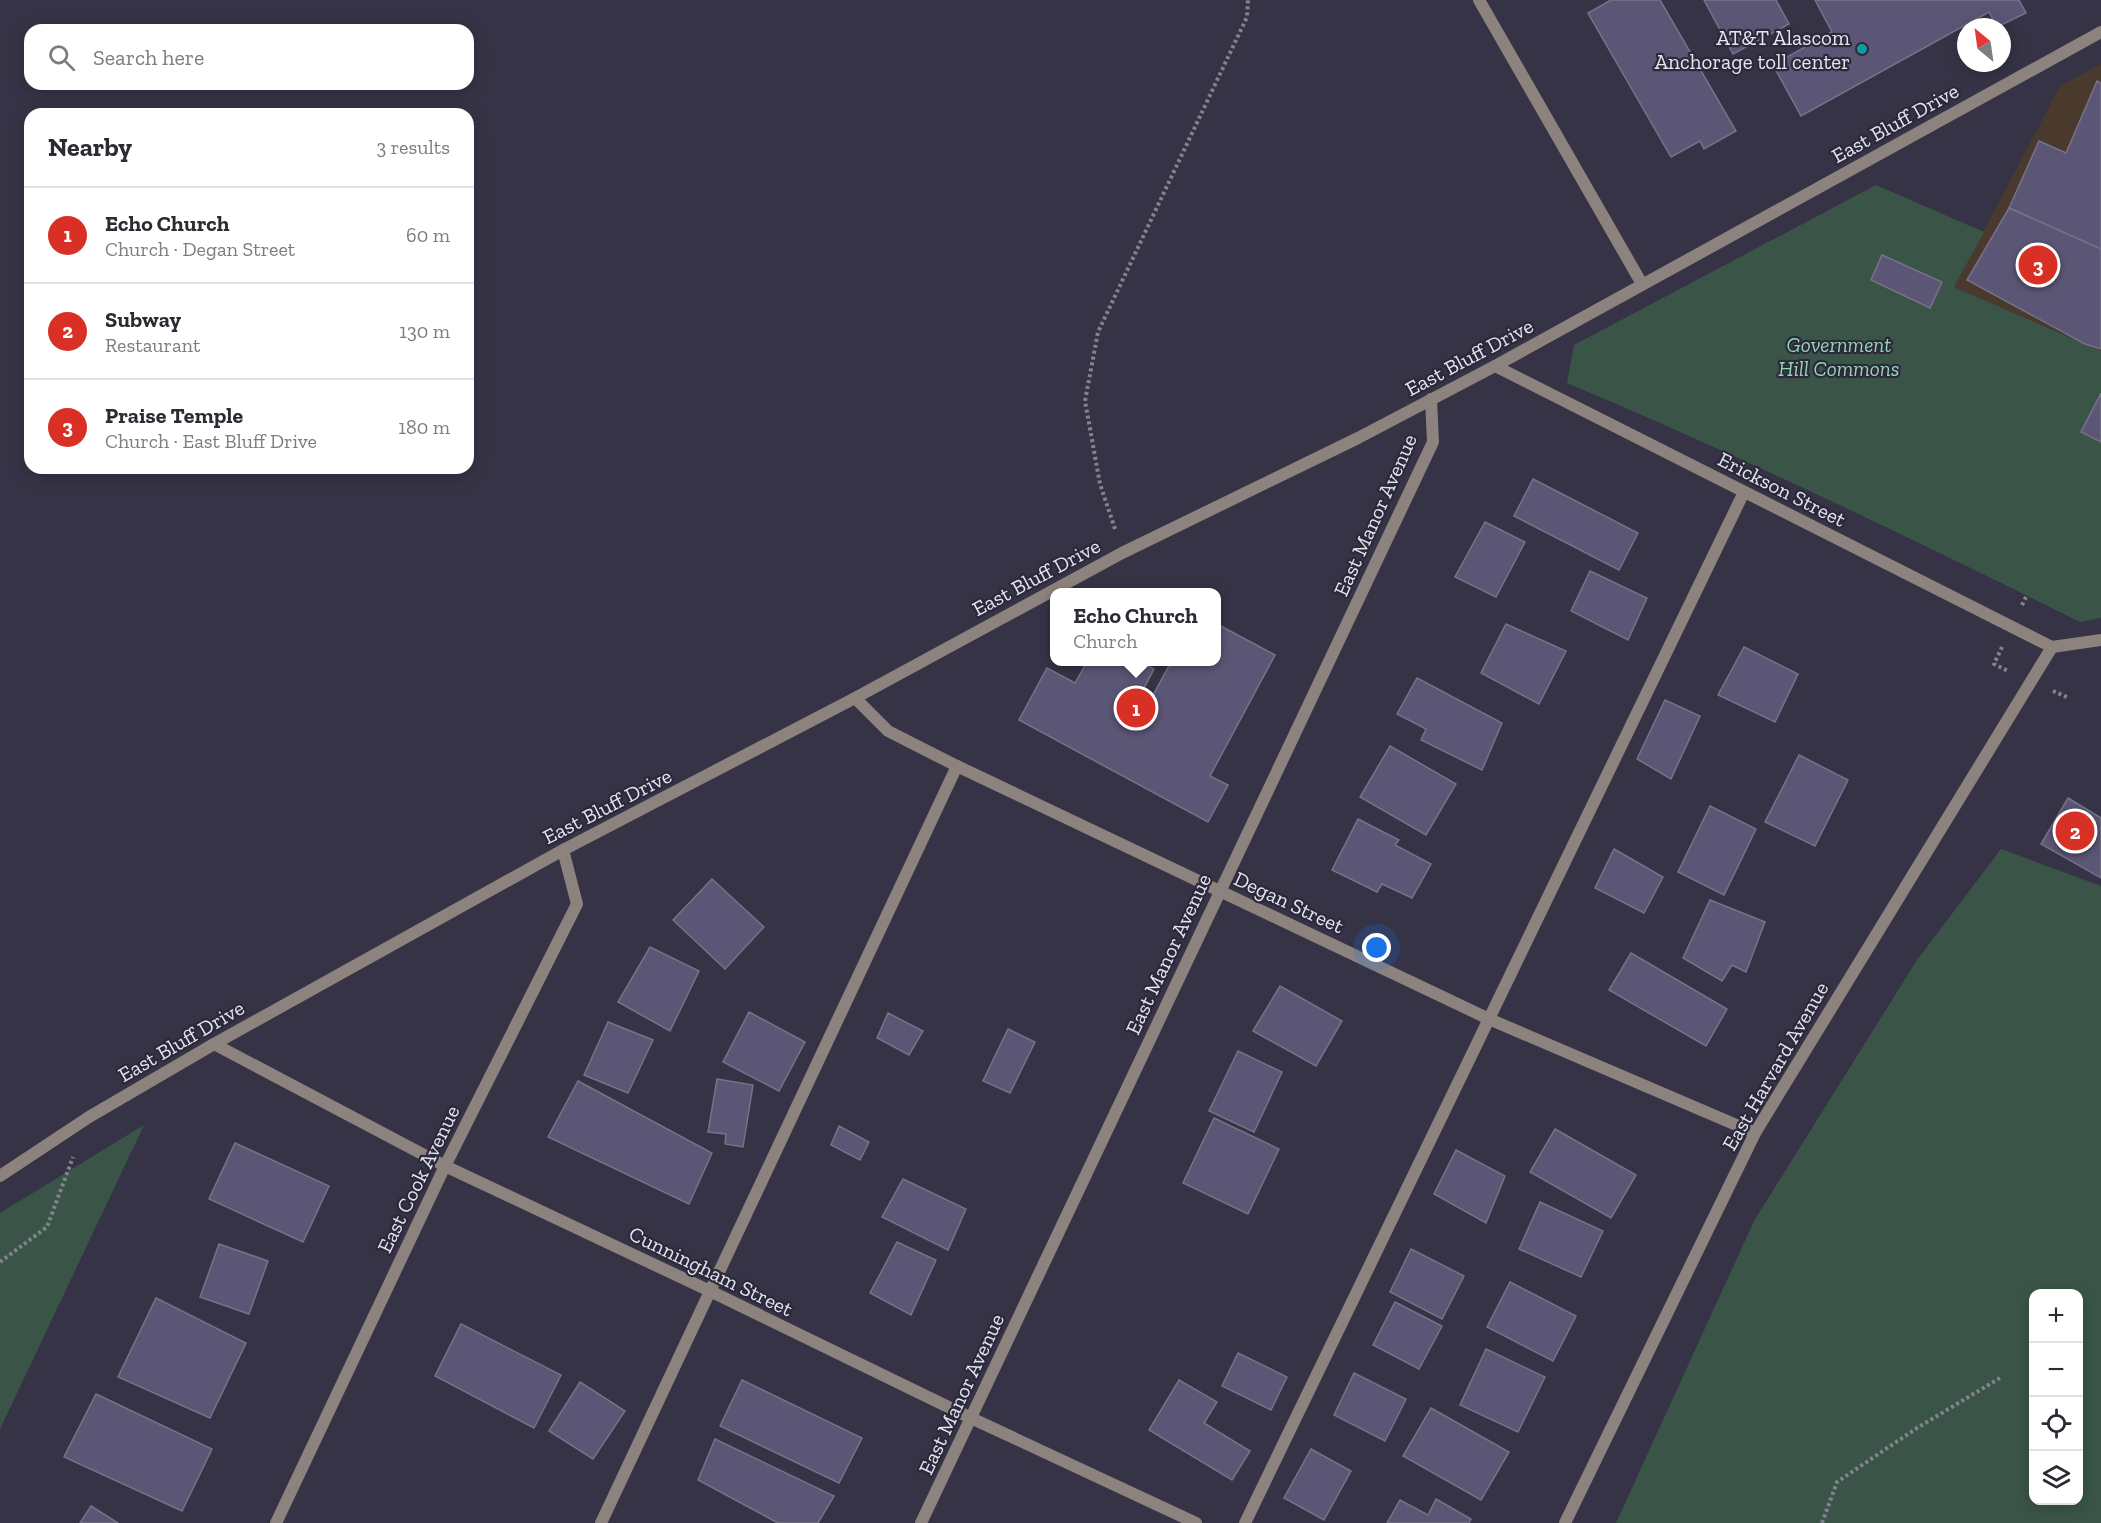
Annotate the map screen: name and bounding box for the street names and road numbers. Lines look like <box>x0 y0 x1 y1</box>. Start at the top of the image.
street label: East Bluff Drive <box>1827 78 1963 168</box>
street label: East Bluff Drive <box>1401 313 1537 401</box>
street label: East Manor Avenue <box>1328 430 1422 600</box>
street label: Erickson Street <box>1714 446 1850 532</box>
street label: East Bluff Drive <box>968 533 1104 621</box>
street label: East Bluff Drive <box>538 763 676 849</box>
street label: Degan Street <box>1230 866 1348 938</box>
street label: East Manor Avenue <box>1120 869 1216 1038</box>
street label: East Harvard Avenue <box>1716 977 1834 1155</box>
street label: East Bluff Drive <box>114 995 249 1087</box>
street label: East Cook Avenue <box>371 1101 465 1257</box>
street label: Cunningham Street <box>625 1221 797 1322</box>
street label: East Manor Avenue <box>913 1309 1009 1478</box>

